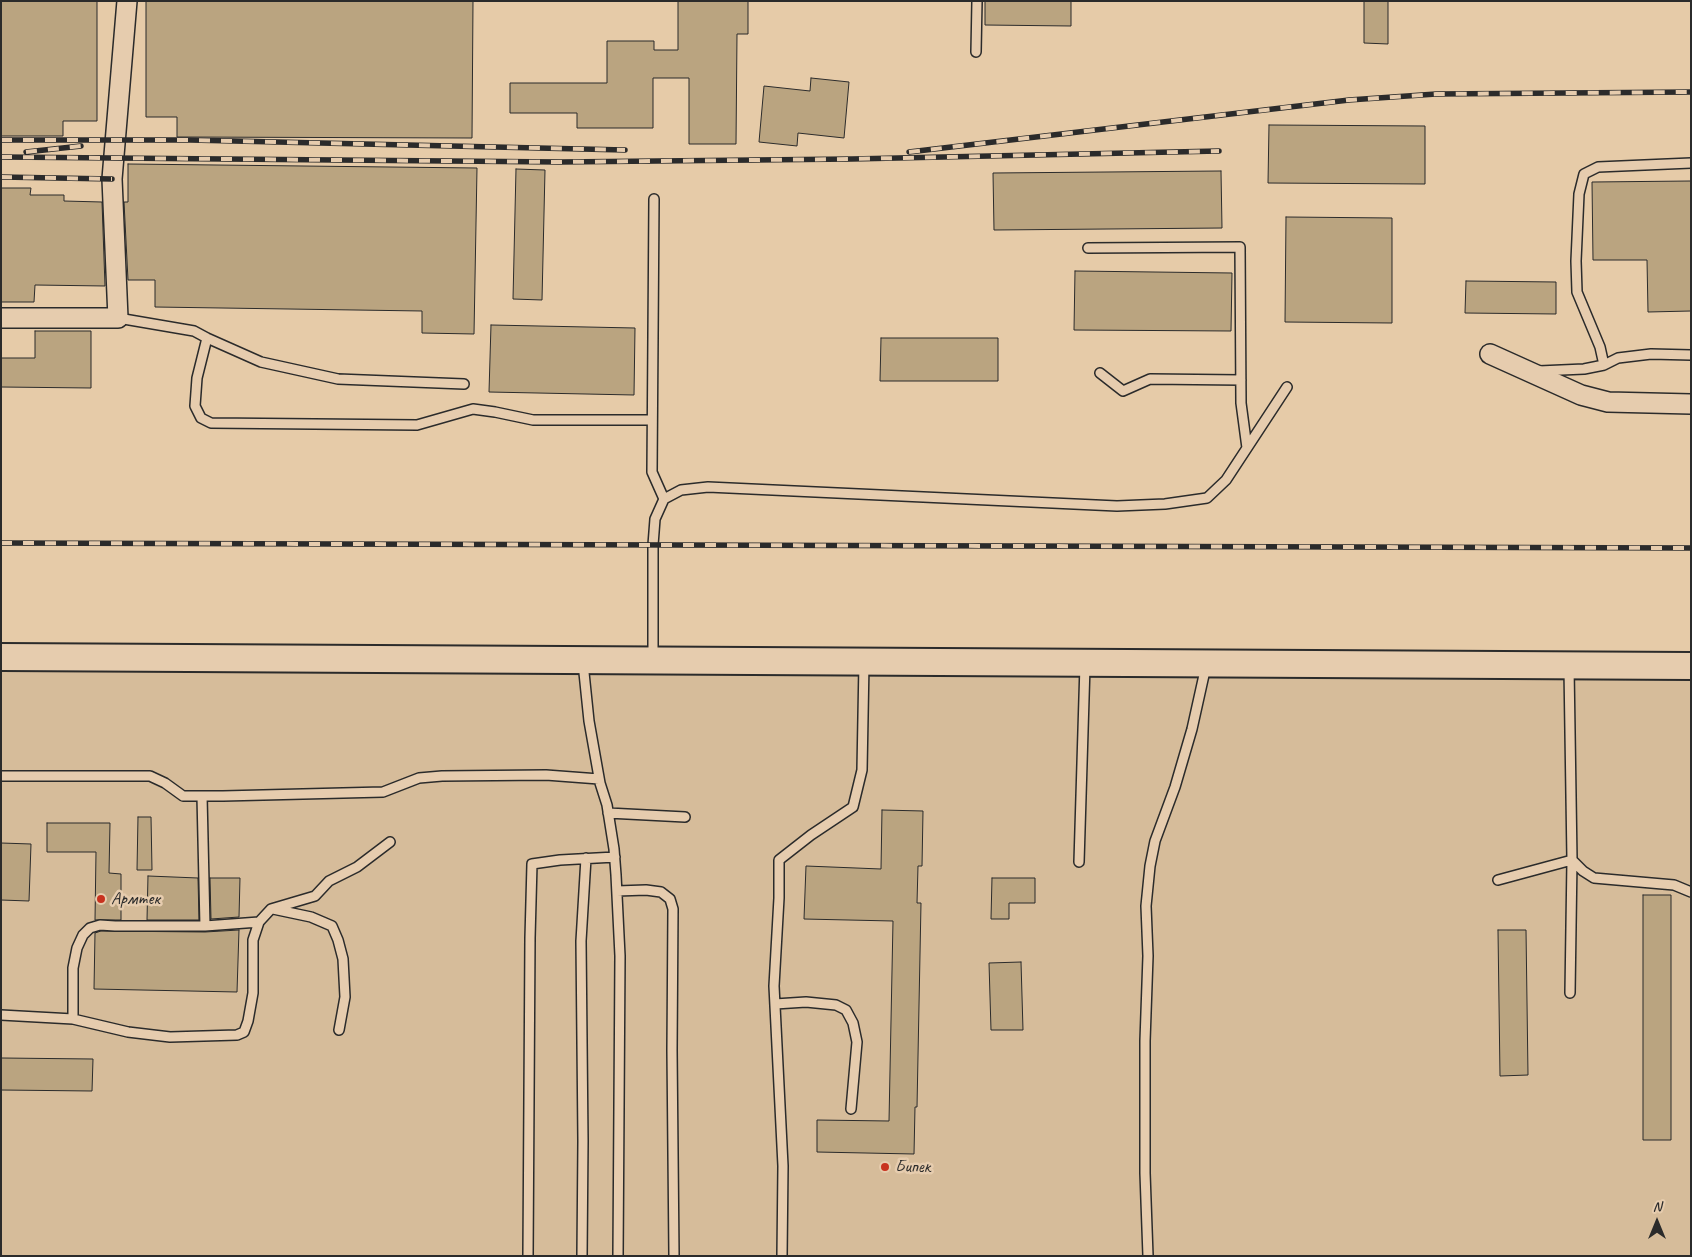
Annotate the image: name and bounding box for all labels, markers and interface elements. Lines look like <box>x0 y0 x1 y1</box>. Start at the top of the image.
place label: Армтек <box>111 888 160 910</box>
marker: Армтек <box>95 893 107 905</box>
place label: Бипек <box>895 1156 930 1178</box>
marker: Бипек <box>879 1161 891 1173</box>
north arrow <box>1632 1197 1682 1247</box>
text: N <box>1653 1198 1661 1215</box>

